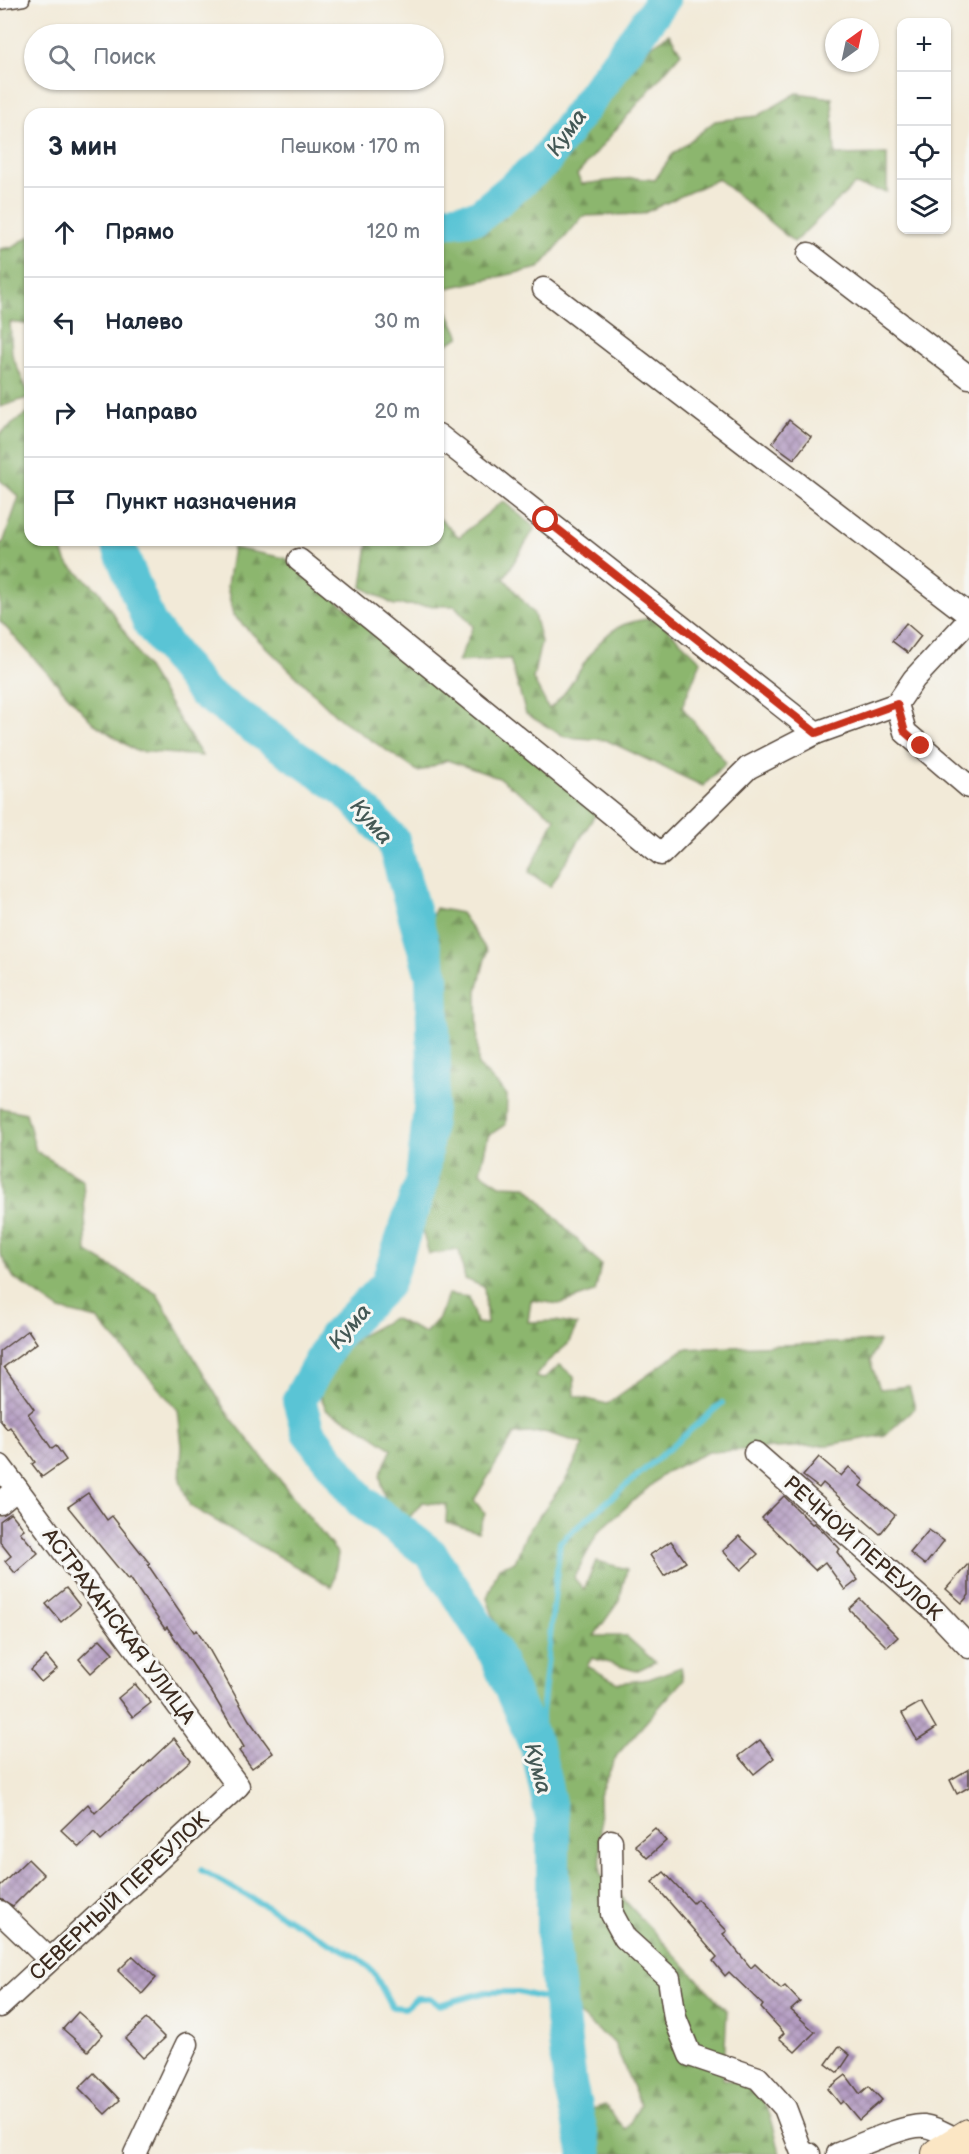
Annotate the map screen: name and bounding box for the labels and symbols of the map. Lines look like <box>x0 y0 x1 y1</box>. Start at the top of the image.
north arrow <box>825 18 879 72</box>
water label: Кума <box>541 104 593 162</box>
route start <box>532 506 558 532</box>
route end <box>907 732 933 758</box>
water label: Кума <box>344 794 398 850</box>
water label: Кума <box>323 1299 377 1355</box>
street label: РЕЧНОЙ ПЕРЕУЛОК <box>778 1471 947 1626</box>
street label: АСТРАХАНСКАЯ УЛИЦА <box>36 1523 200 1729</box>
water label: Кума <box>518 1740 557 1797</box>
street label: СЕВЕРНЫЙ ПЕРЕУЛОК <box>25 1806 214 1986</box>

